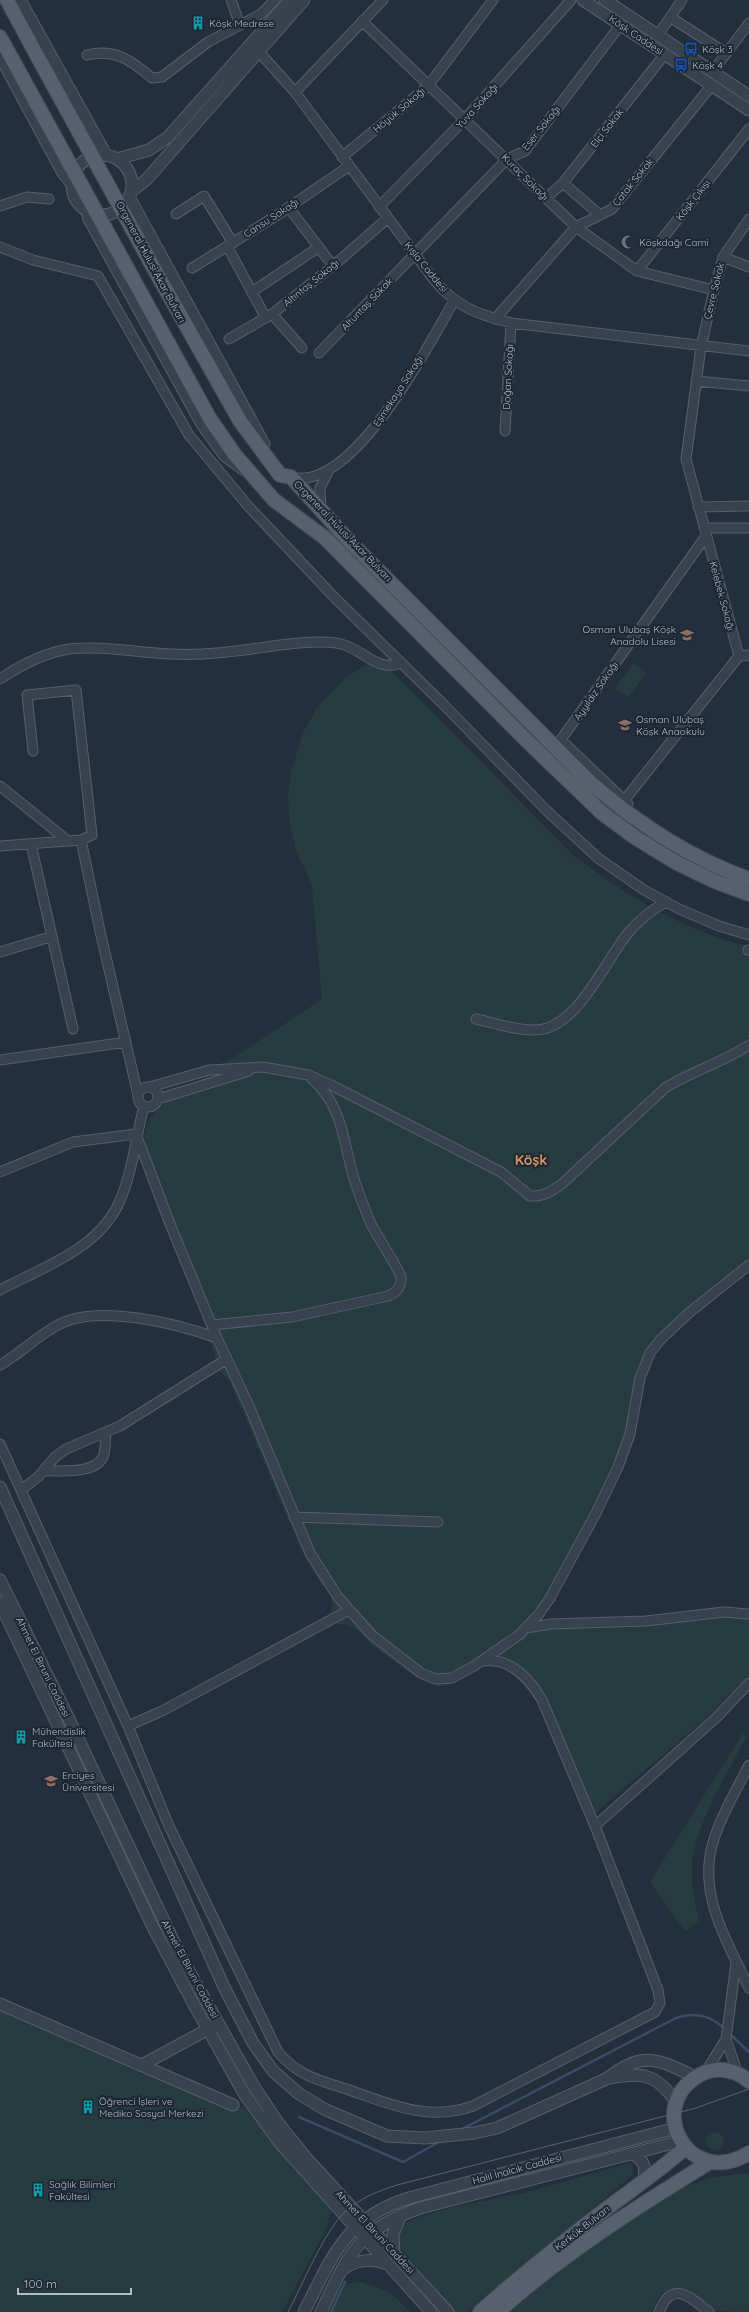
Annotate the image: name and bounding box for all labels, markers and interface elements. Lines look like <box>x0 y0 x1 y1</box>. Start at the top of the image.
street label: Köşk Caddesi <box>606 12 666 58</box>
building icon: Köşk Medrese <box>190 15 206 31</box>
place label: Köşk Medrese <box>209 17 275 30</box>
bus stop icon: Köşk 3 <box>683 41 699 57</box>
place label: Köşk 3 <box>702 43 733 56</box>
bus stop icon: Köşk 4 <box>673 57 689 73</box>
place label: Köşk 4 <box>692 59 723 72</box>
street label: Yuva Sokağı <box>453 81 501 131</box>
street label: Höyük Sokağı <box>370 84 428 136</box>
street label: Eser Sokağı <box>519 103 563 153</box>
street label: Elçi Sokak <box>588 106 626 150</box>
street label: Kuraç Sokağı <box>499 151 551 203</box>
street label: Çatak Sokak <box>610 155 656 209</box>
street label: Köşk Çıkışı <box>673 177 713 223</box>
street label: Cansu Sokağı <box>241 195 301 241</box>
street label: Orgeneral Hulusi Akar Bulvarı <box>113 199 189 325</box>
mosque icon: Köşkdağı Cami <box>620 234 636 250</box>
place label: Köşkdağı Cami <box>639 236 709 249</box>
street label: Kışla Caddesi <box>401 239 451 295</box>
street label: Altıntaş Sokağı <box>280 256 342 310</box>
street label: Çevre Sokak <box>701 261 727 321</box>
street label: Altuntaş Sokak <box>338 275 396 333</box>
street label: Doğan Sokağı <box>500 344 516 410</box>
street label: Eşmekaya Sokağı <box>370 353 426 429</box>
street label: Orgeneral Hulusi Akar Bulvarı <box>291 478 395 584</box>
street label: Kelebek Sokağı <box>707 560 737 632</box>
place label: Osman Ulubaş Köşk Anadolu Lisesi <box>583 623 676 648</box>
school or university icon: Osman Ulubaş Köşk Anadolu Lisesi <box>679 627 695 643</box>
street label: Ayyıldız Sokağı <box>571 659 621 723</box>
place label: Osman Ulubaş Köşk Anaokulu <box>636 713 705 738</box>
school or university icon: Osman Ulubaş Köşk Anaokulu <box>617 717 633 733</box>
district label: Köşk <box>515 1151 547 1169</box>
street label: Ahmet El Biruni Caddesi <box>13 1615 73 1719</box>
place label: Mühendislik Fakültesi <box>32 1725 86 1750</box>
building icon: Mühendislik Fakültesi <box>13 1729 29 1745</box>
place label: Erciyes Üniversitesi <box>62 1769 114 1794</box>
school or university icon: Erciyes Üniversitesi <box>43 1773 59 1789</box>
street label: Ahmet El Biruni Caddesi <box>158 1917 222 2021</box>
place label: Öğrenci İşleri ve Mediko Sosyal Merkezi <box>99 2095 204 2120</box>
building icon: Öğrenci İşleri ve Mediko Sosyal Merkezi <box>80 2099 96 2115</box>
street label: Halil İnalcık Caddesi <box>471 2151 563 2187</box>
place label: Sağlık Bilimleri Fakültesi <box>49 2178 116 2203</box>
building icon: Sağlık Bilimleri Fakültesi <box>30 2182 46 2198</box>
street label: Ahmet El Biruni Caddesi <box>333 2187 417 2277</box>
street label: Kerkük Bulvarı <box>552 2202 612 2254</box>
scale bar <box>18 2270 131 2296</box>
text: 100 m <box>24 2276 57 2291</box>

